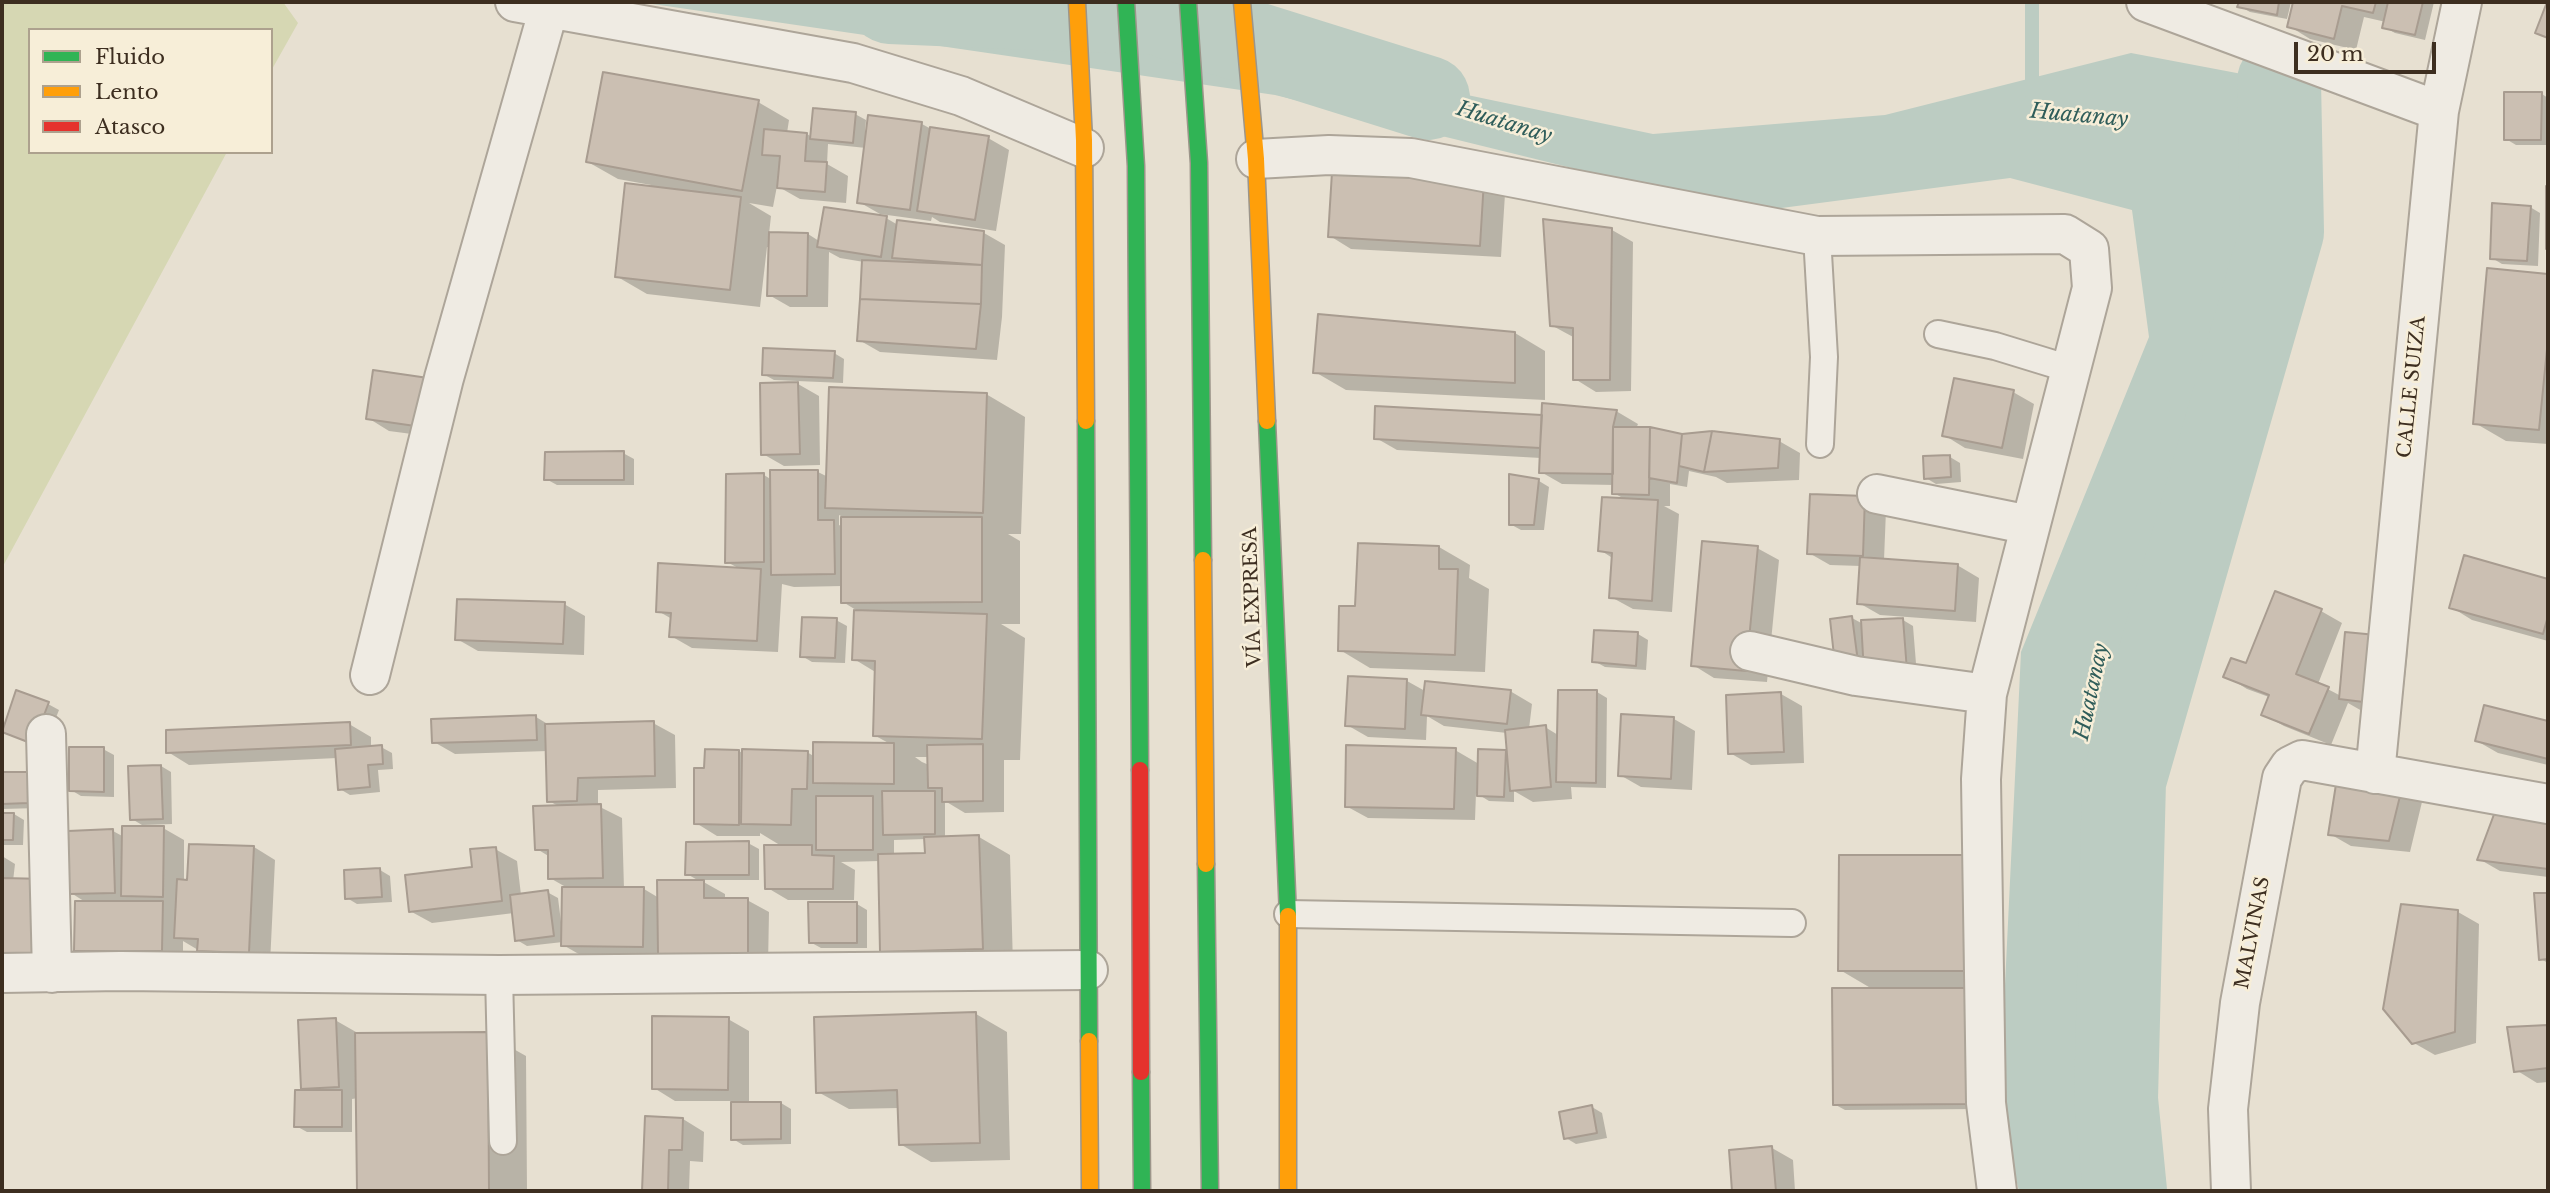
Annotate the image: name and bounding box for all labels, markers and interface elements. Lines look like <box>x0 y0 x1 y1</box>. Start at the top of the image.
legend <box>28 28 273 154</box>
scale bar <box>2298 28 2440 72</box>
text: 20 m <box>2307 41 2364 67</box>
text: Fluido <box>95 44 165 70</box>
text: Lento <box>95 79 158 105</box>
water label: Huatanay <box>1453 97 1555 149</box>
water label: Huatanay <box>2029 99 2129 133</box>
text: Atasco <box>95 114 165 140</box>
street label: CALLE SUIZA <box>2393 315 2431 459</box>
street label: VÍA EXPRESA <box>1239 526 1267 668</box>
water label: Huatanay <box>2069 641 2115 743</box>
street label: MALVINAS <box>2231 875 2275 991</box>

